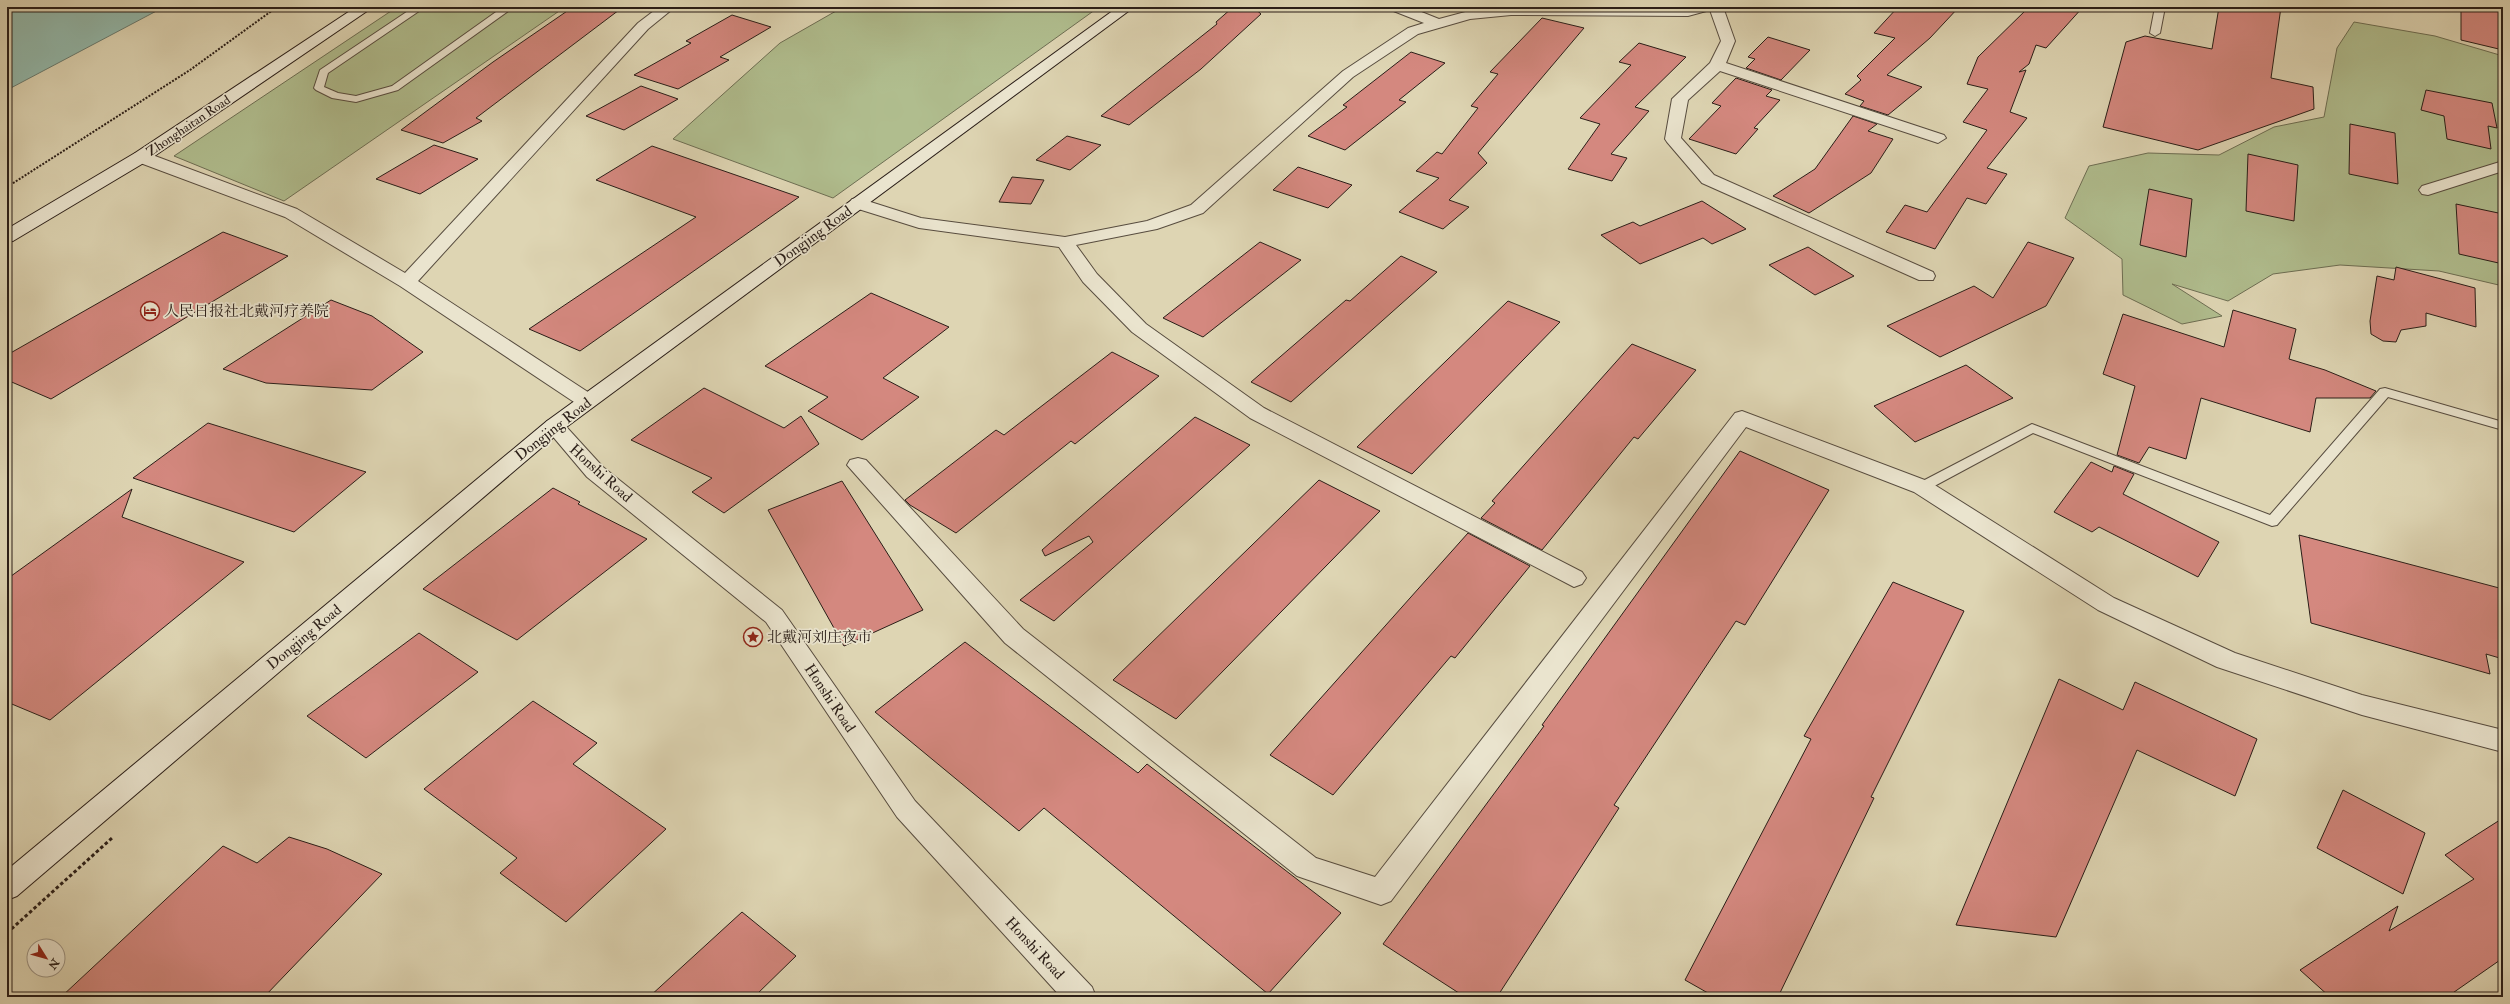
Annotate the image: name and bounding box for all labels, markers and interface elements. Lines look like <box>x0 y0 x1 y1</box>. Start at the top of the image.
street label: Zhonghaitan Road <box>144 92 234 160</box>
street label: Dongjing Road <box>771 201 856 271</box>
hotel icon: 人民日报社北戴河疗养院 <box>139 300 161 322</box>
place label: 人民日报社北戴河疗养院 <box>164 302 329 321</box>
street label: Dongjing Road <box>511 393 596 465</box>
street label: Honshi Road <box>565 440 637 507</box>
street label: Dongjing Road <box>263 600 346 674</box>
place icon: 北戴河刘庄夜市 <box>742 626 764 648</box>
place label: 北戴河刘庄夜市 <box>767 628 872 647</box>
street label: Honshi Road <box>800 660 860 737</box>
street label: Honshi Road <box>1001 913 1069 984</box>
north arrow <box>26 938 66 978</box>
text: N <box>45 955 62 972</box>

